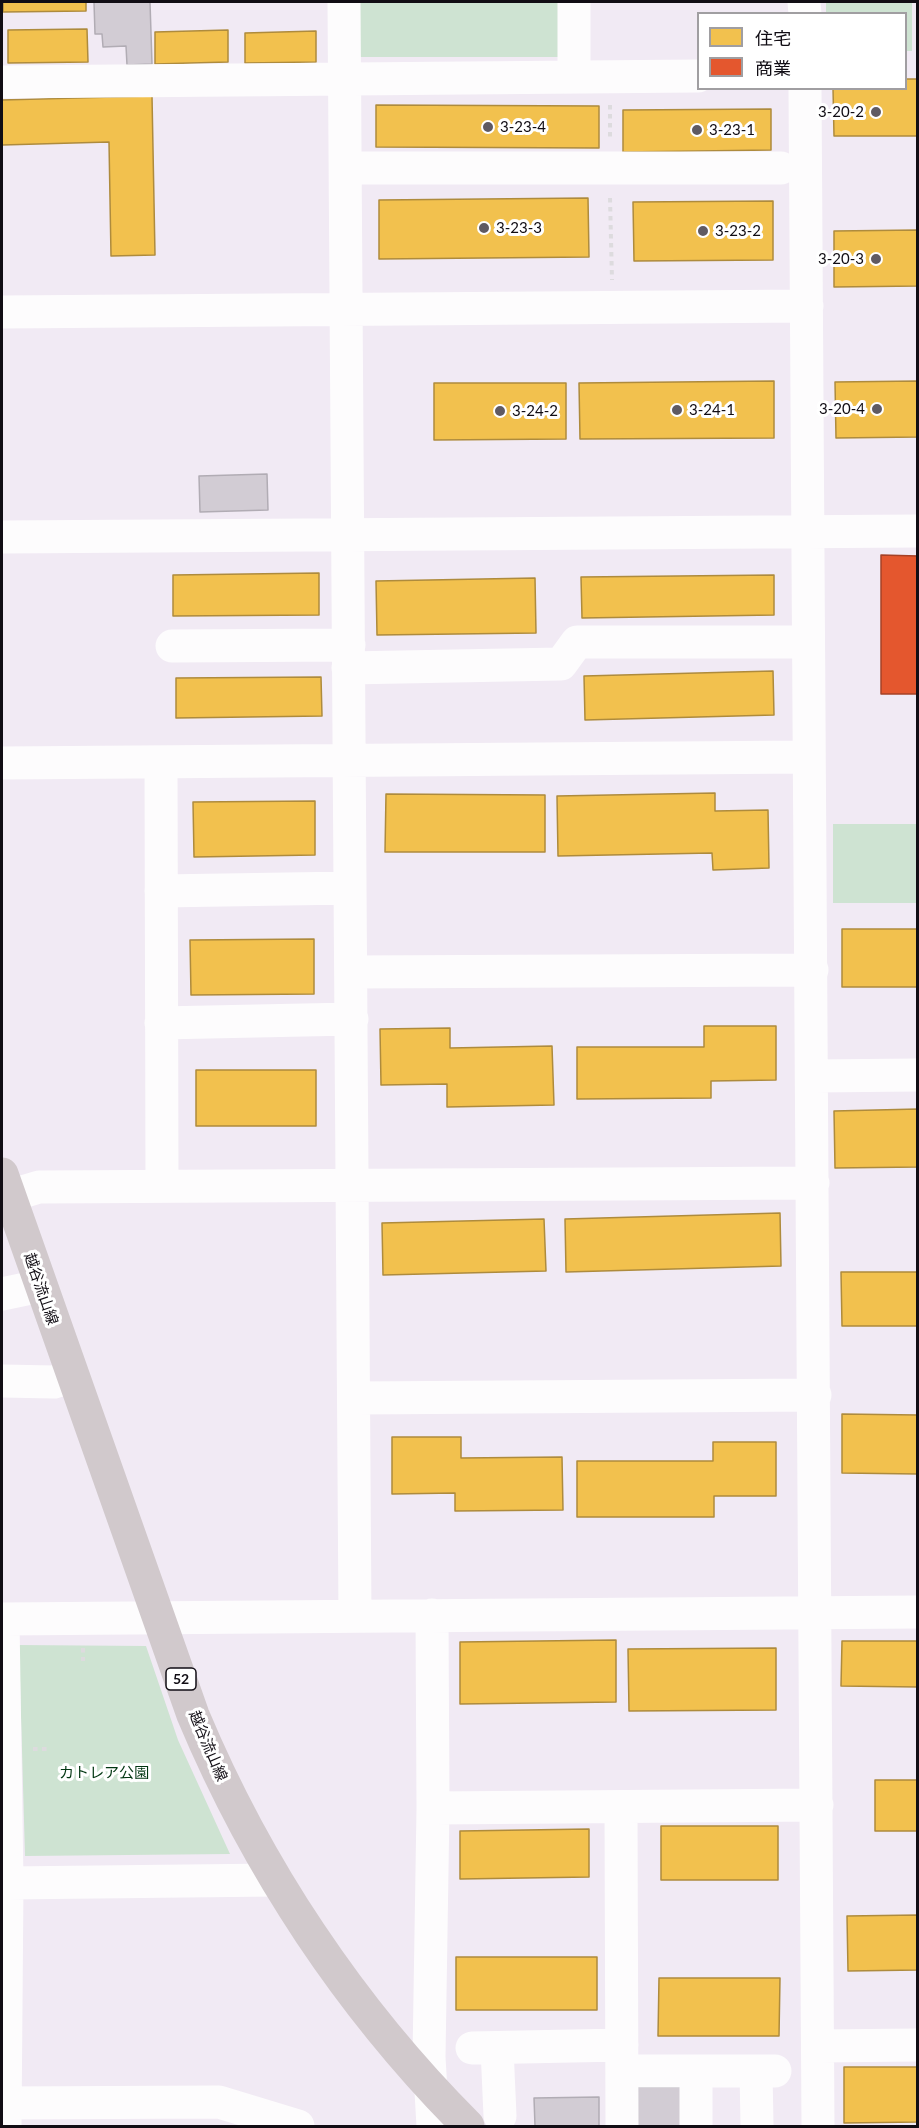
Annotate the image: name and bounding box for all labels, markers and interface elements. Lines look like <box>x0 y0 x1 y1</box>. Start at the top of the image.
legend <box>697 12 907 90</box>
text: 住宅 <box>755 27 791 49</box>
text: 商業 <box>755 57 791 79</box>
place label: 3-20-2 <box>818 103 864 121</box>
marker: 3-20-2 <box>869 105 883 119</box>
place label: 3-23-4 <box>500 118 546 136</box>
marker: 3-23-4 <box>481 120 495 134</box>
place label: 3-23-1 <box>709 121 755 139</box>
marker: 3-23-1 <box>690 123 704 137</box>
place label: 3-23-3 <box>496 219 542 237</box>
marker: 3-23-3 <box>477 221 491 235</box>
place label: 3-23-2 <box>715 222 761 240</box>
marker: 3-23-2 <box>696 224 710 238</box>
place label: 3-20-3 <box>818 250 864 268</box>
marker: 3-20-3 <box>869 252 883 266</box>
place label: 3-20-4 <box>819 400 865 418</box>
place label: 3-24-1 <box>689 401 735 419</box>
place label: 3-24-2 <box>512 402 558 420</box>
marker: 3-20-4 <box>870 402 884 416</box>
marker: 3-24-1 <box>670 403 684 417</box>
marker: 3-24-2 <box>493 404 507 418</box>
street label: 越谷流山線 <box>20 1251 62 1327</box>
road number: 52 <box>166 1668 196 1690</box>
street label: 越谷流山線 <box>185 1708 231 1784</box>
park label: カトレア公園 <box>59 1764 149 1782</box>

